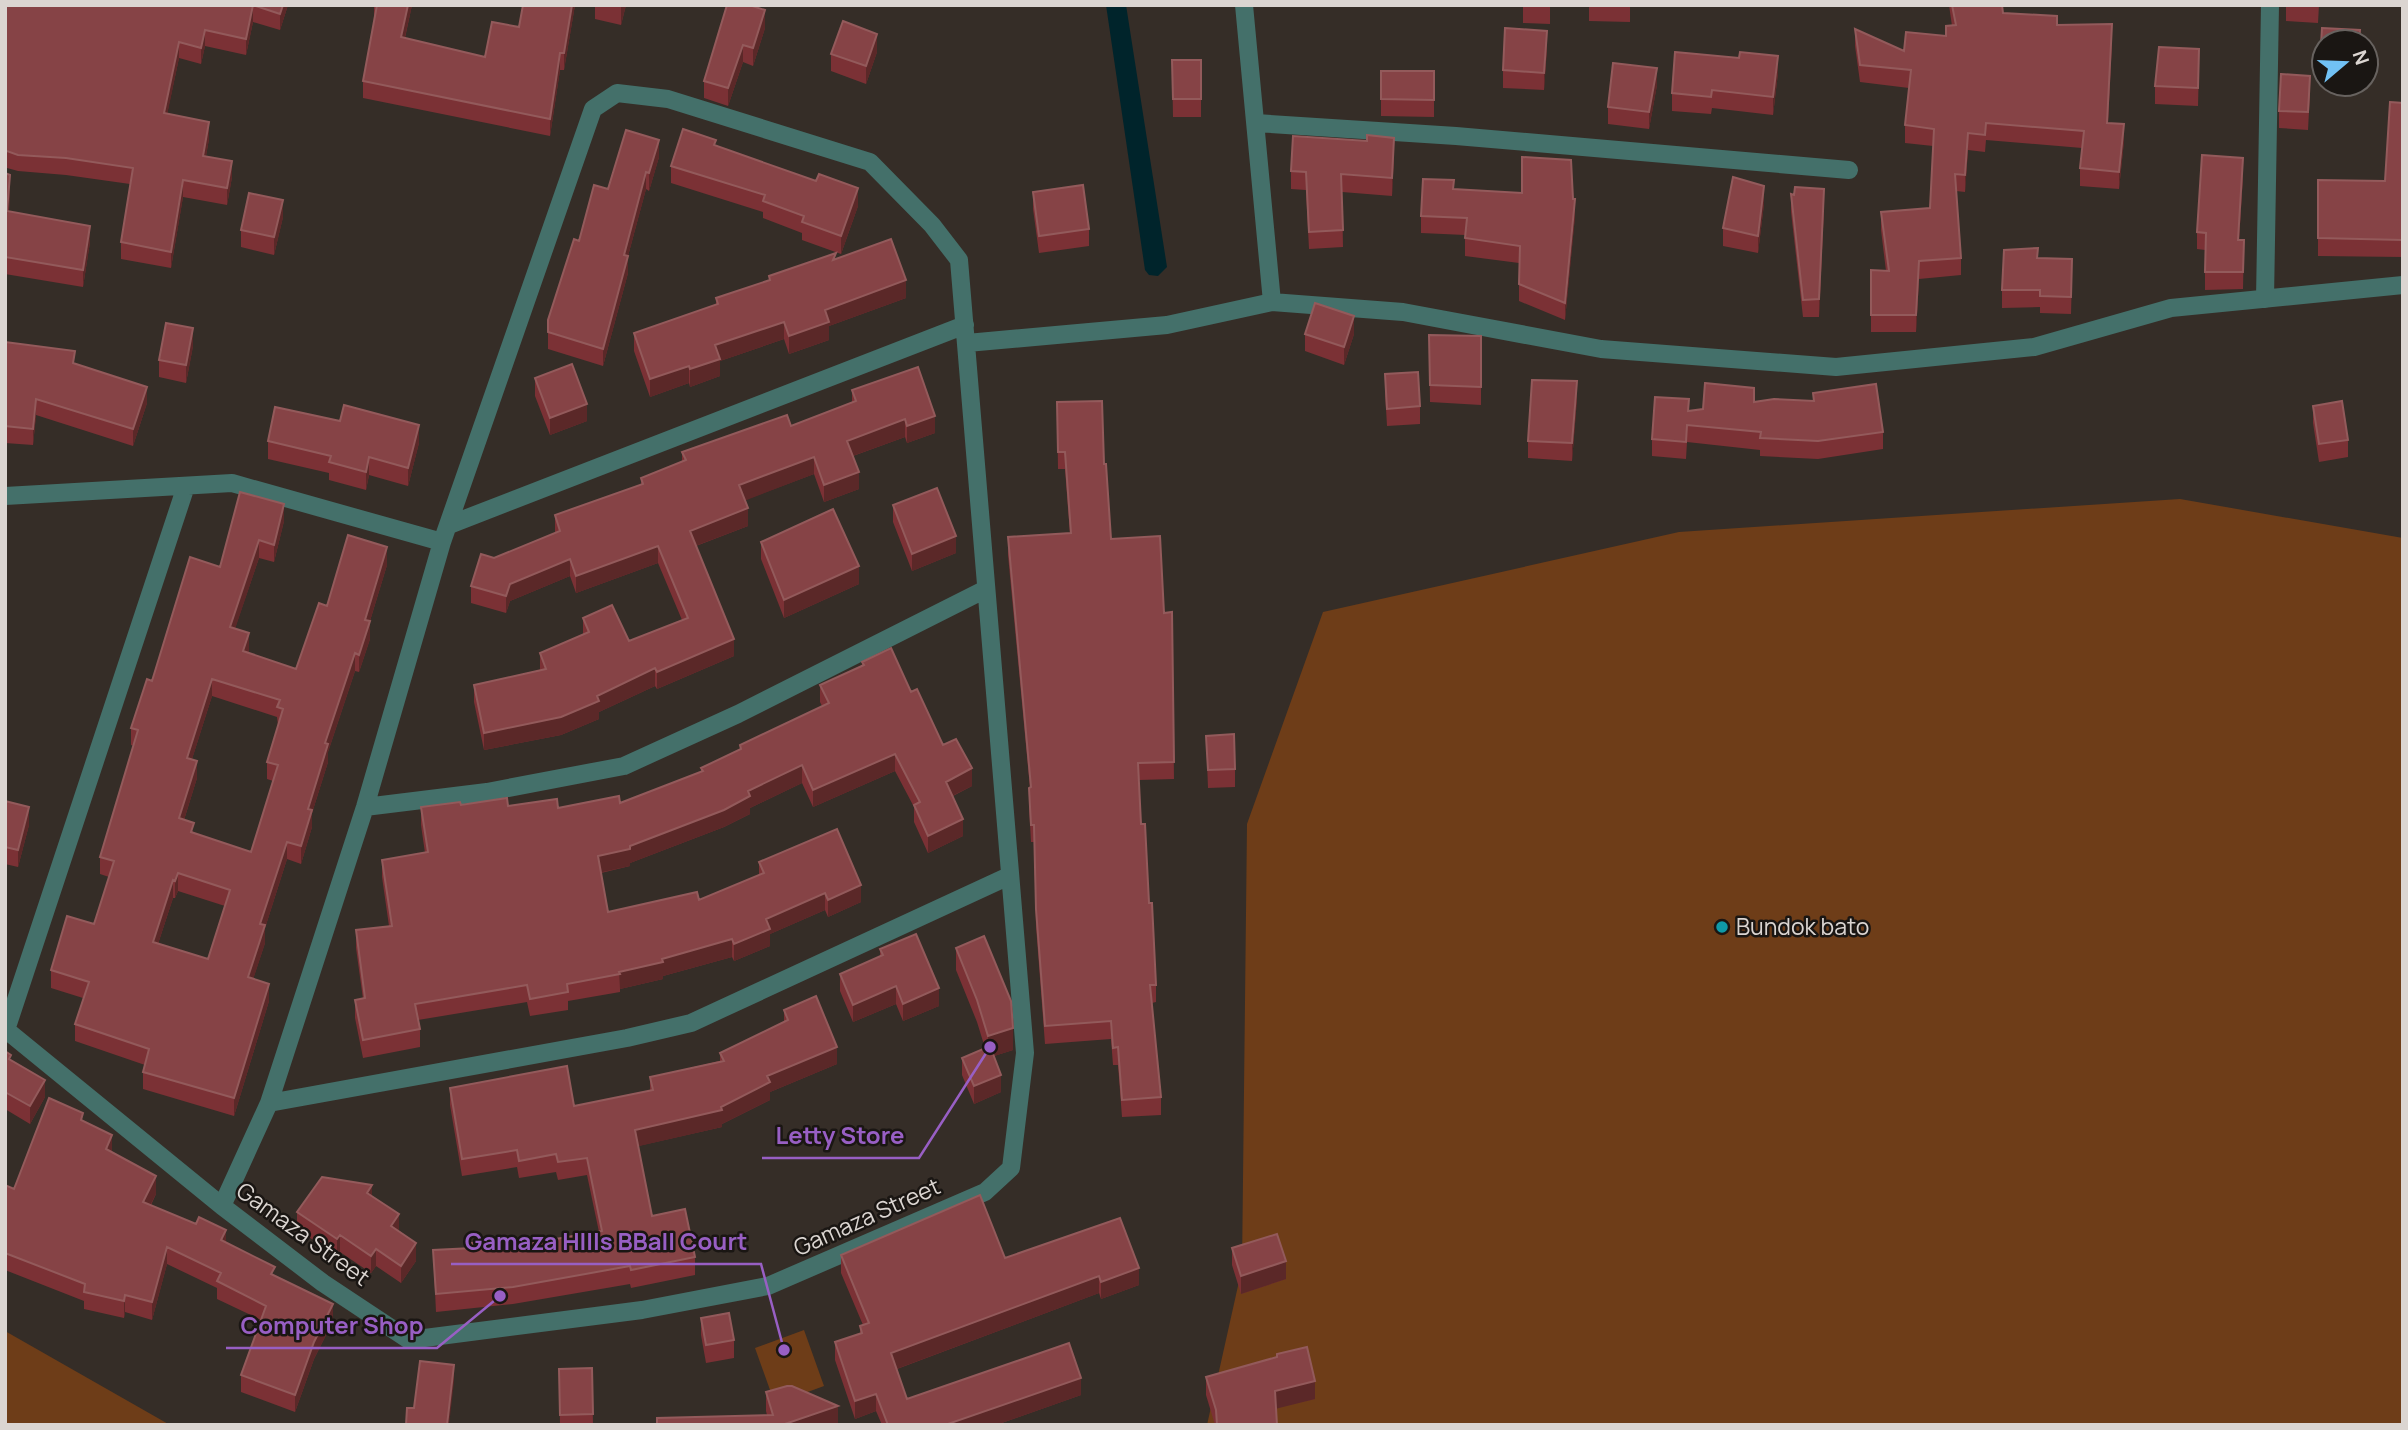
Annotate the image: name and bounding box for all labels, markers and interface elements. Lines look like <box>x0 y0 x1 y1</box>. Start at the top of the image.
north arrow <box>2310 28 2380 98</box>
text: N <box>2347 47 2376 68</box>
place label: Bundok bato <box>1736 910 1869 942</box>
marker: Bundok bato <box>1714 919 1730 935</box>
callout: Letty Store <box>762 1113 919 1158</box>
text: Letty Store <box>776 1118 904 1151</box>
street label: Gamaza Street <box>788 1169 945 1263</box>
street label: Gamaza Street <box>230 1174 377 1292</box>
callout: Gamaza HIlls BBall Court <box>451 1219 761 1264</box>
text: Gamaza HIlls BBall Court <box>465 1224 747 1257</box>
callout: Computer Shop <box>226 1303 437 1348</box>
text: Computer Shop <box>241 1308 423 1341</box>

